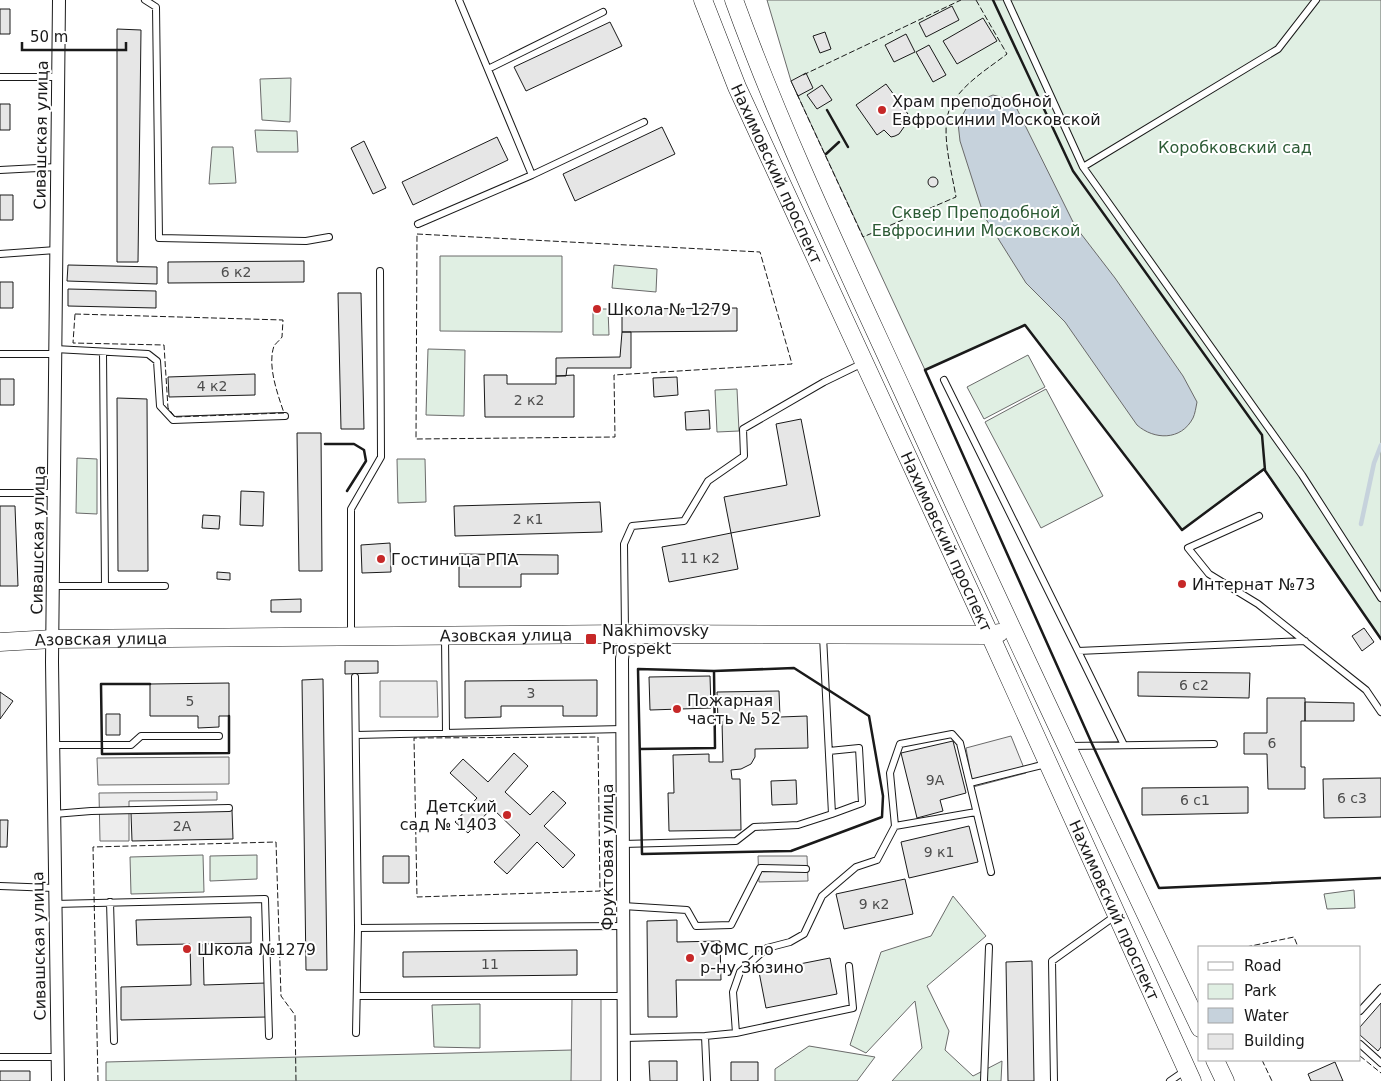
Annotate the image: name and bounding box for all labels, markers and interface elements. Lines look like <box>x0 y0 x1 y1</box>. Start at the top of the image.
scale bar <box>22 20 126 52</box>
text: 50 m <box>30 28 68 46</box>
street label: Сивашская улица <box>30 60 52 210</box>
street label: Нахимовский проспект <box>727 81 827 267</box>
place label: Храм преподобной Евфросинии Московской <box>892 92 1101 129</box>
marker: Храм преподобной Евфросинии Московской <box>876 104 888 116</box>
park label: Коробковский сад <box>1158 138 1312 157</box>
park label: Сквер Преподобной Евфросинии Московской <box>872 203 1080 240</box>
house number: 6 к2 <box>221 264 251 280</box>
place label: Школа № 1279 <box>607 300 731 319</box>
marker: Школа № 1279 <box>591 303 603 315</box>
house number: 4 к2 <box>197 378 227 394</box>
house number: 2 к2 <box>514 392 544 408</box>
street label: Нахимовский проспект <box>897 449 997 634</box>
street label: Сивашская улица <box>27 465 49 615</box>
house number: 2 к1 <box>513 511 543 527</box>
place label: Гостиница РПА <box>391 550 518 569</box>
house number: 11 к2 <box>680 550 720 566</box>
marker: Гостиница РПА <box>375 553 387 565</box>
place label: Интернат №73 <box>1192 575 1315 594</box>
marker: Интернат №73 <box>1176 578 1188 590</box>
place label: Nakhimovsky Prospekt <box>602 621 709 658</box>
street label: Азовская улица <box>440 625 572 645</box>
street label: Азовская улица <box>34 629 167 650</box>
marker: Nakhimovsky Prospekt <box>584 632 598 646</box>
house number: 6 с2 <box>1179 677 1209 693</box>
house number: 3 <box>527 685 535 701</box>
place label: Пожарная часть № 52 <box>687 691 781 728</box>
house number: 5 <box>186 693 194 709</box>
marker: Пожарная часть № 52 <box>671 703 683 715</box>
house number: 6 <box>1268 735 1277 751</box>
house number: 9А <box>926 772 945 788</box>
street label: Фруктовая улица <box>598 784 617 930</box>
house number: 6 с3 <box>1337 790 1367 806</box>
house number: 6 с1 <box>1180 792 1210 808</box>
place label: Детский сад № 1403 <box>400 797 497 834</box>
marker: Детский сад № 1403 <box>501 809 513 821</box>
street label: Нахимовский проспект <box>1066 817 1164 1003</box>
house number: 2А <box>173 818 192 834</box>
house number: 9 к1 <box>924 844 954 860</box>
street label: Сивашская улица <box>28 871 50 1021</box>
house number: 9 к2 <box>859 896 889 912</box>
place label: Школа №1279 <box>197 940 316 959</box>
place label: УФМС по р-ну Зюзино <box>700 940 804 977</box>
marker: Школа №1279 <box>181 943 193 955</box>
legend <box>1198 946 1361 1061</box>
marker: УФМС по р-ну Зюзино <box>684 952 696 964</box>
house number: 11 <box>481 956 499 972</box>
text: Road <box>1244 957 1282 975</box>
text: Park <box>1244 982 1277 1000</box>
text: Water <box>1244 1007 1289 1025</box>
text: Building <box>1244 1032 1305 1050</box>

